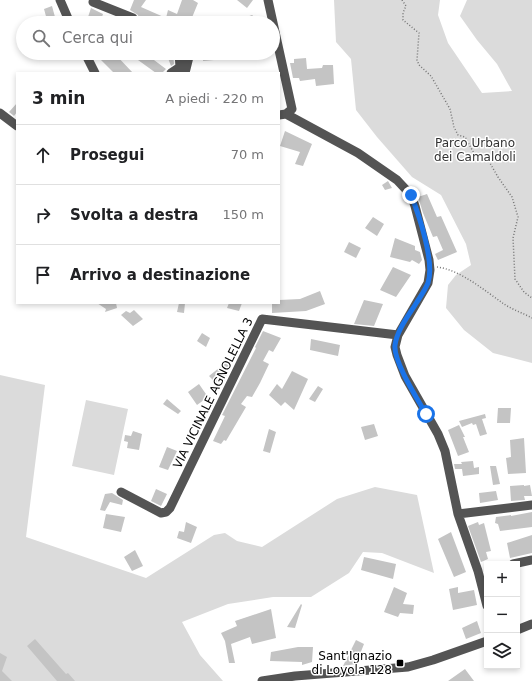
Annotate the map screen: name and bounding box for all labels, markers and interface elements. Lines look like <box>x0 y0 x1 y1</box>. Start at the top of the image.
search box <box>16 16 280 60</box>
icon: search <box>30 27 52 49</box>
text: Cerca qui <box>62 29 133 47</box>
text: 3 min <box>32 88 85 108</box>
text: A piedi · 220 m <box>165 91 264 106</box>
park label: Parco Urbano dei Camaldoli <box>434 136 516 164</box>
icon: ahead <box>32 144 54 166</box>
text: Prosegui <box>70 146 144 164</box>
text: 70 m <box>231 147 264 162</box>
route end <box>402 186 420 204</box>
icon: right <box>32 204 54 226</box>
text: Svolta a destra <box>70 206 198 224</box>
text: 150 m <box>222 207 264 222</box>
icon: arrive <box>32 264 54 286</box>
text: Arrivo a destinazione <box>70 266 250 284</box>
street label: VIA VICINALE AGNOLELLA 3 <box>170 315 256 471</box>
route start <box>417 405 435 423</box>
map controls <box>484 561 520 669</box>
button: + <box>484 561 520 597</box>
button: − <box>484 597 520 633</box>
button: layers <box>484 633 520 669</box>
place label: Sant'Ignazio di Loyola 128 <box>312 649 392 677</box>
marker: Sant'Ignazio di Loyola 128 <box>395 658 405 668</box>

